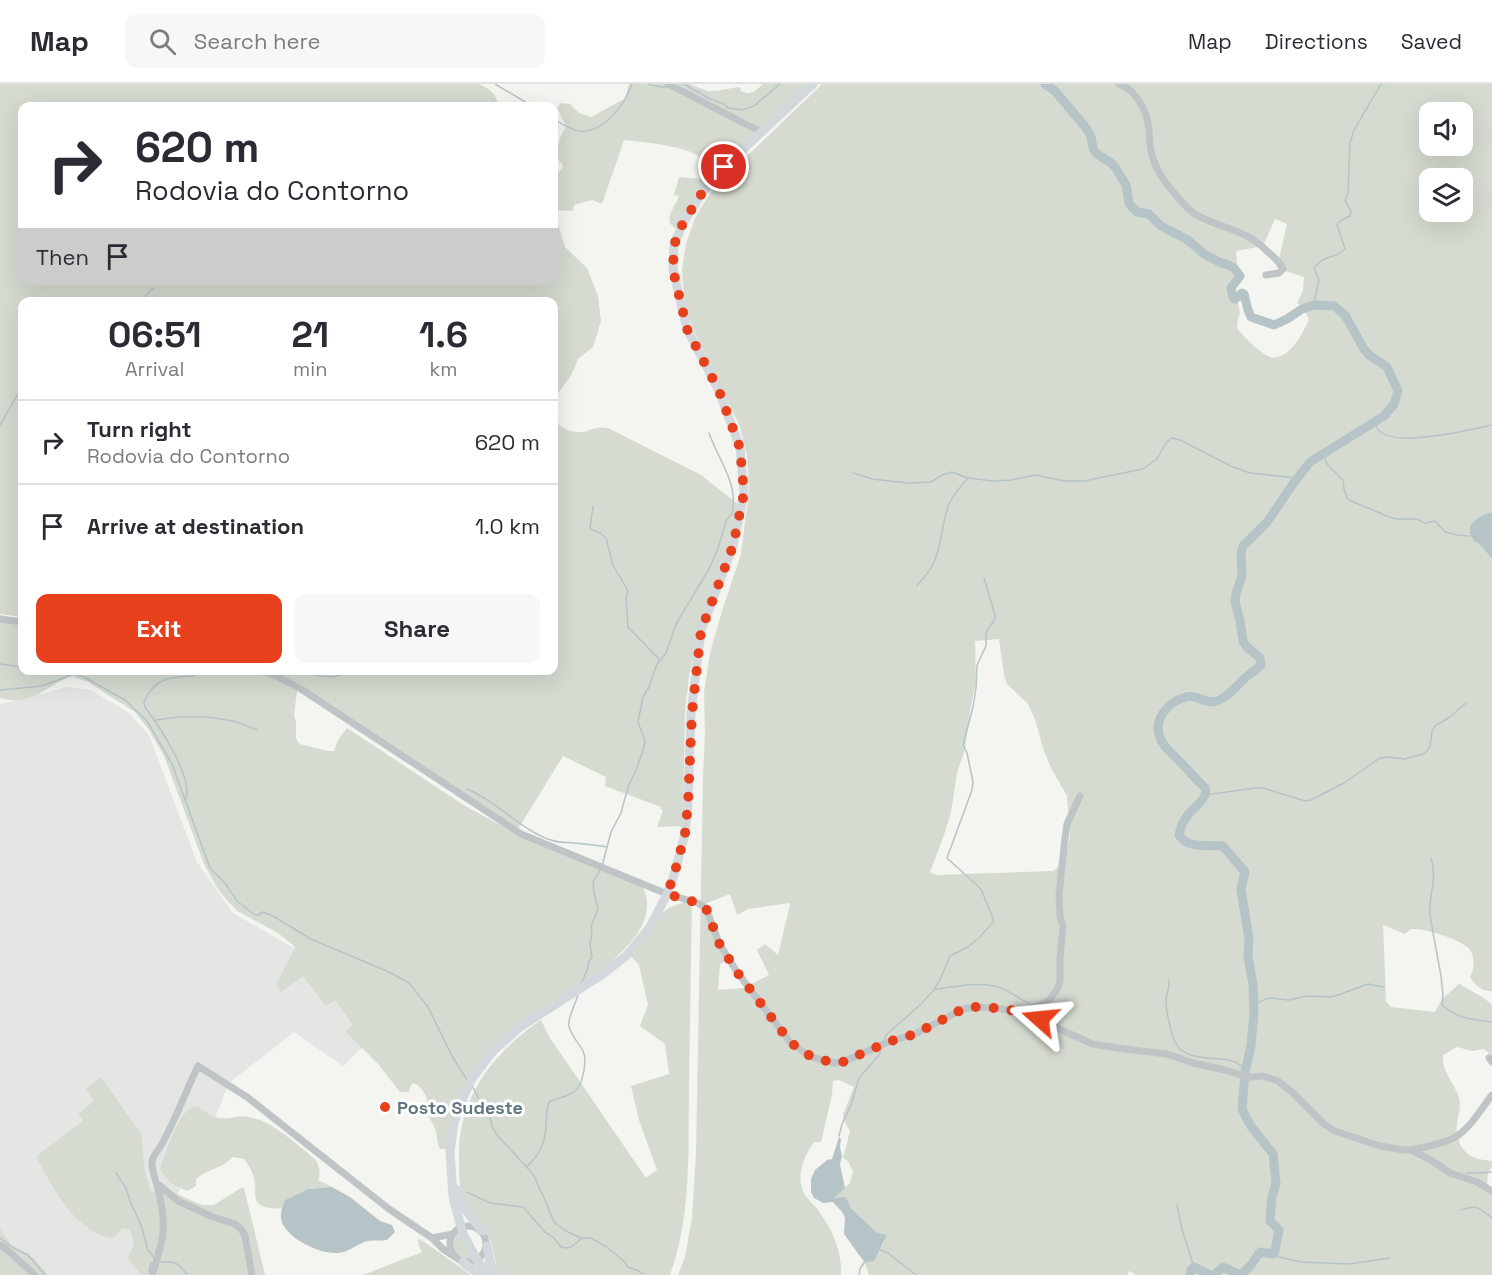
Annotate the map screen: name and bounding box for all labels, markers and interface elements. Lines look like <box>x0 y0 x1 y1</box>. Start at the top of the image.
search box <box>125 14 545 68</box>
text: Map <box>30 23 89 59</box>
icon: search <box>146 25 179 58</box>
text: Search here <box>194 27 321 55</box>
text: Map <box>1188 28 1232 55</box>
text: Directions <box>1265 28 1368 55</box>
text: Saved <box>1401 28 1462 55</box>
map controls <box>1419 102 1473 222</box>
button: sound <box>1419 102 1473 156</box>
text: 620 m <box>135 121 260 174</box>
icon: right <box>36 126 114 204</box>
pin <box>698 141 749 192</box>
icon: arrive <box>707 150 740 183</box>
button: layers <box>1419 168 1473 222</box>
text: Rodovia do Contorno <box>135 173 409 208</box>
icon: arrive <box>101 240 134 273</box>
text: Then <box>36 243 89 271</box>
text: 06:51 <box>108 312 202 358</box>
text: 21 <box>291 312 329 358</box>
text: 1.6 <box>419 312 468 358</box>
text: Arrival <box>125 356 184 382</box>
text: min <box>293 356 327 382</box>
text: km <box>430 356 458 382</box>
text: Turn right <box>87 415 192 443</box>
icon: right <box>36 426 69 459</box>
text: 620 m <box>475 428 540 456</box>
text: Rodovia do Contorno <box>87 443 290 469</box>
icon: arrive <box>36 510 69 543</box>
text: Arrive at destination <box>87 512 304 540</box>
text: 1.0 km <box>475 512 540 540</box>
button: Exit <box>36 594 282 663</box>
button: Share <box>294 594 540 663</box>
position arrow <box>1008 987 1072 1051</box>
place label: Posto Sudeste <box>397 1096 523 1119</box>
marker: Posto Sudeste <box>378 1100 392 1114</box>

